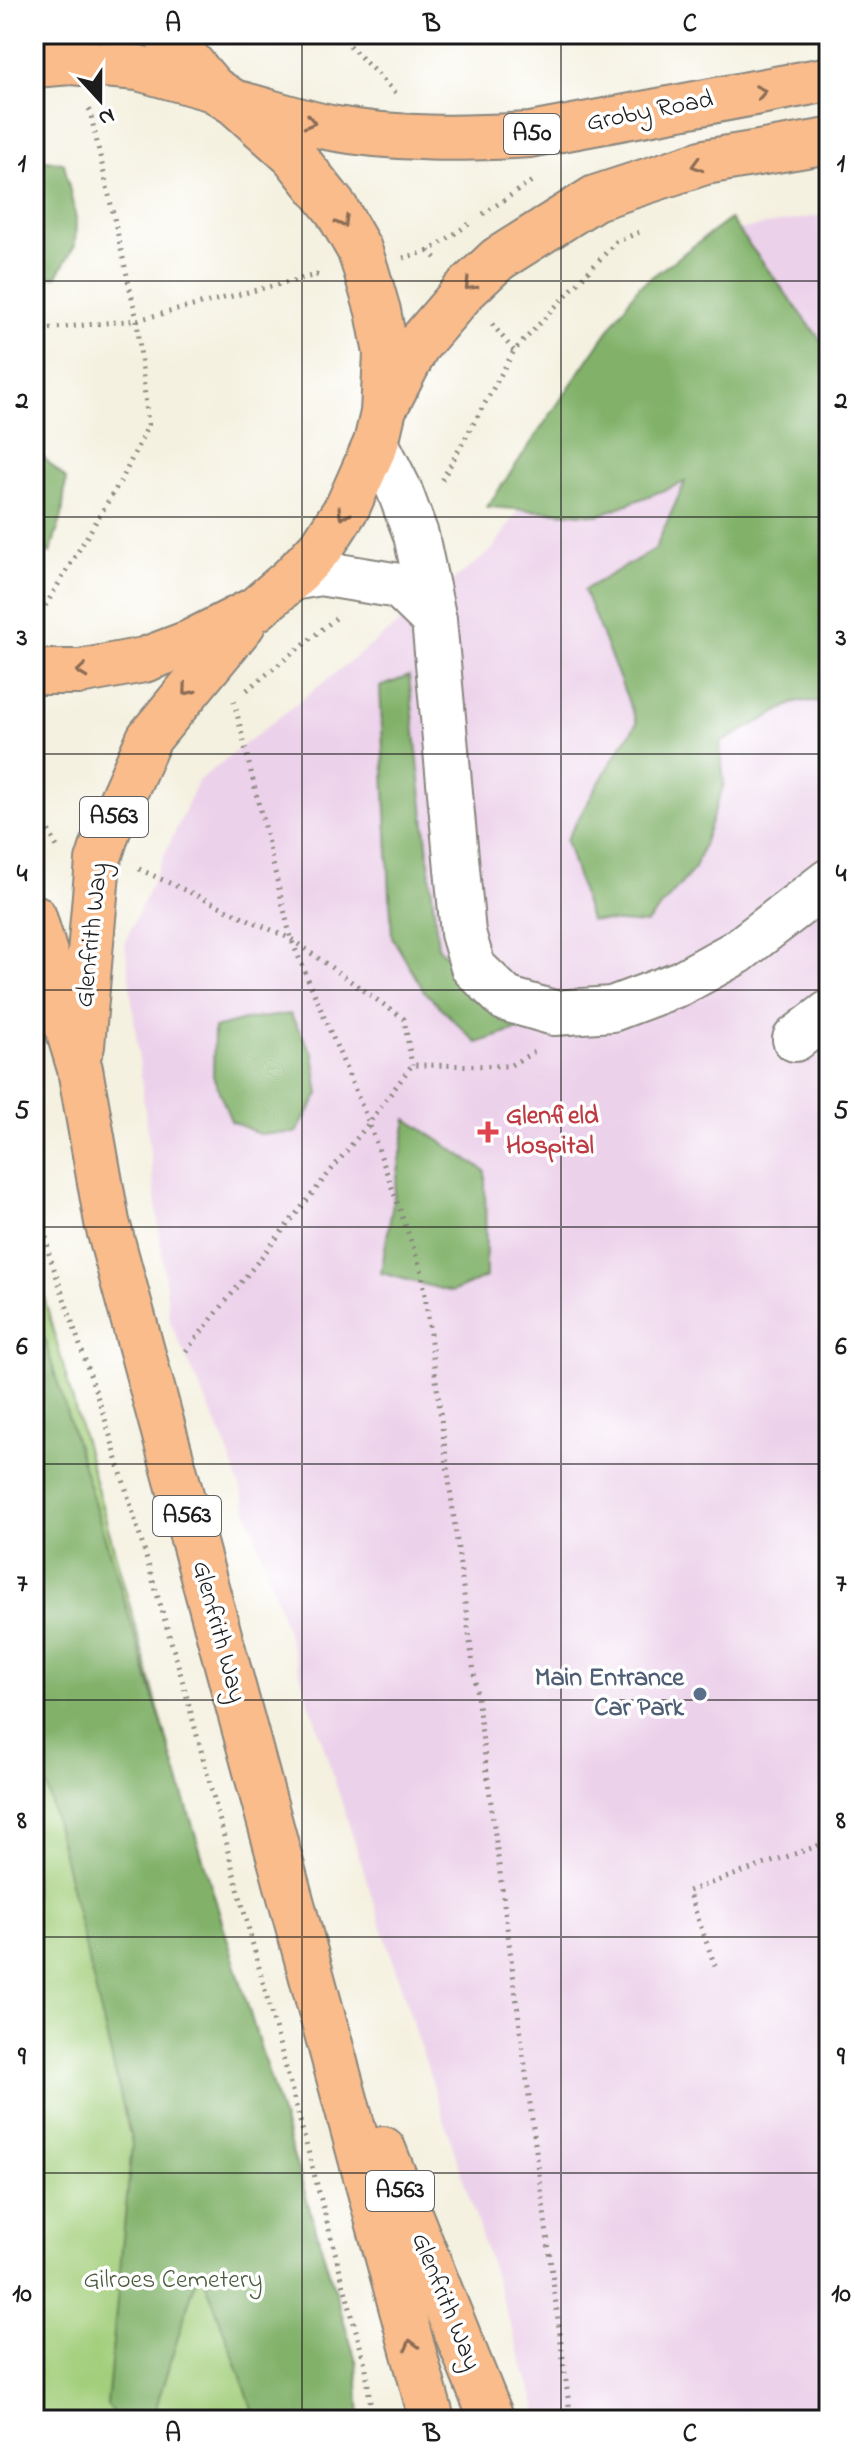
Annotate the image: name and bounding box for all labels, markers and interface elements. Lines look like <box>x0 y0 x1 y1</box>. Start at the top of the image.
text: A <box>165 6 181 44</box>
text: B <box>422 6 441 44</box>
text: C <box>683 6 697 44</box>
north arrow <box>60 60 140 140</box>
street label: Groby Road <box>583 81 717 143</box>
one-way arrow <box>754 84 768 101</box>
text: N <box>93 98 119 133</box>
one-way arrow <box>303 113 317 130</box>
road number: A50 <box>504 114 560 154</box>
text: 1 <box>18 146 27 184</box>
text: 1 <box>837 146 846 184</box>
one-way arrow <box>691 156 705 172</box>
one-way arrow <box>333 213 349 228</box>
one-way arrow <box>465 276 479 290</box>
text: 2 <box>15 383 29 421</box>
text: 2 <box>834 383 848 421</box>
one-way arrow <box>337 505 353 520</box>
text: 3 <box>16 620 28 658</box>
text: 3 <box>835 620 847 658</box>
one-way arrow <box>75 662 88 679</box>
one-way arrow <box>183 681 198 696</box>
road number: A563 <box>80 797 148 837</box>
text: 4 <box>17 856 28 894</box>
text: 4 <box>836 856 847 894</box>
street label: Glenfrith Way <box>67 861 119 1009</box>
text: 5 <box>15 1093 30 1131</box>
text: 5 <box>834 1093 849 1131</box>
place label: Glenfield Hospital <box>506 1098 599 1166</box>
marker: Glenfield Hospital <box>477 1121 499 1143</box>
text: 6 <box>16 1329 28 1367</box>
text: 6 <box>835 1329 847 1367</box>
road number: A563 <box>153 1496 221 1536</box>
street label: Glenfrith Way <box>181 1557 255 1707</box>
text: 7 <box>17 1566 28 1604</box>
text: 7 <box>836 1566 847 1604</box>
place label: Main Entrance Car Park <box>535 1660 685 1728</box>
marker: Main Entrance Car Park <box>691 1685 709 1703</box>
text: 8 <box>16 1803 27 1841</box>
text: 8 <box>835 1803 846 1841</box>
text: 9 <box>17 2039 27 2077</box>
text: 9 <box>836 2039 846 2077</box>
road number: A563 <box>366 2171 434 2211</box>
street label: Glenfrith Way <box>400 2227 490 2377</box>
park label: Gilroes Cemetery <box>84 2262 262 2300</box>
text: 10 <box>12 2276 32 2314</box>
text: 10 <box>831 2276 851 2314</box>
one-way arrow <box>404 2338 421 2352</box>
text: A <box>165 2416 181 2454</box>
text: B <box>422 2416 441 2454</box>
text: C <box>683 2416 697 2454</box>

